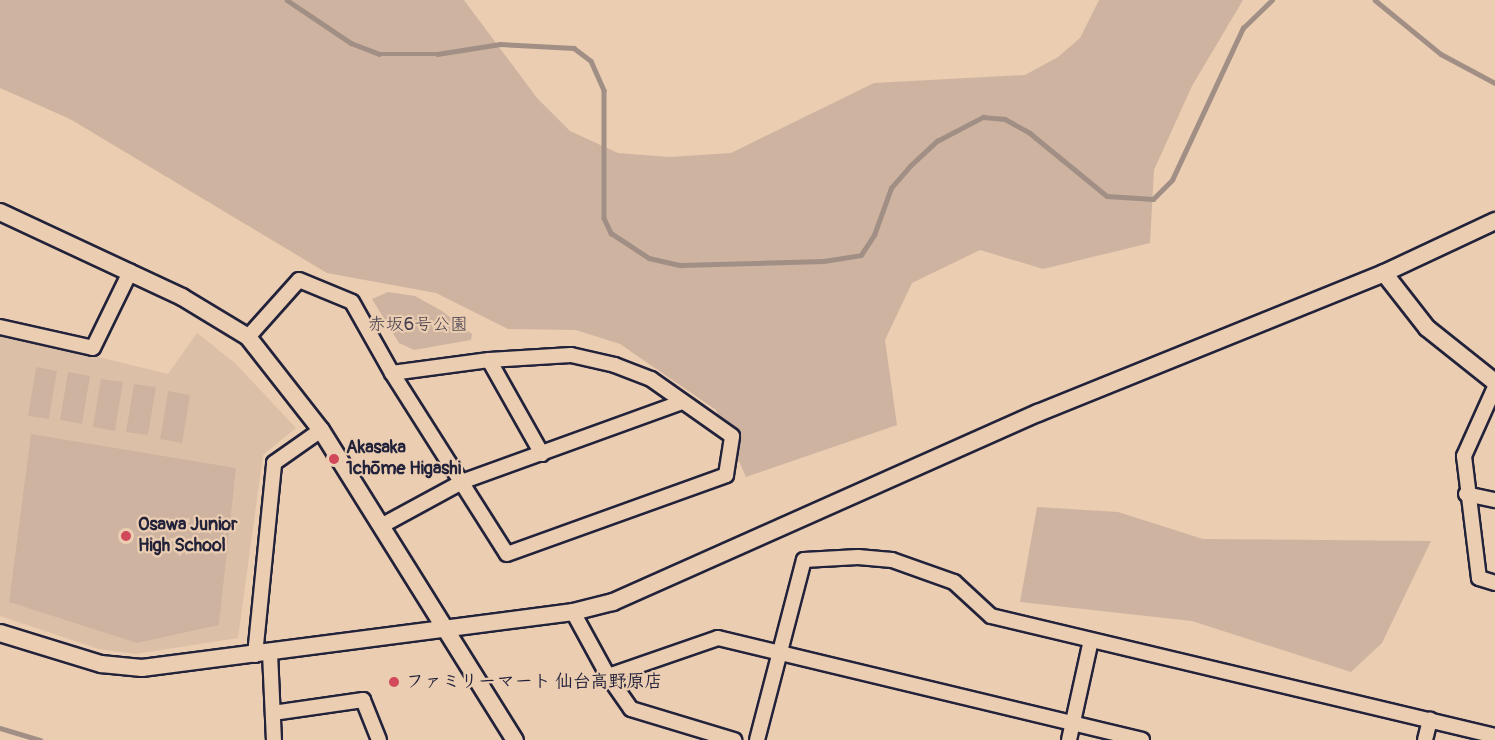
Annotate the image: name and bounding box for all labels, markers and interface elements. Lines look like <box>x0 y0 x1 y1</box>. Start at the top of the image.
park label: 赤坂6号公園 <box>368 314 468 336</box>
place label: Akasaka 1chōme Higashi <box>346 438 461 480</box>
marker: Akasaka 1chōme Higashi <box>327 452 341 466</box>
place label: Osawa Junior High School <box>138 515 237 558</box>
marker: Osawa Junior High School <box>119 529 133 543</box>
place label: ファミリーマート 仙台高野原店 <box>406 671 662 693</box>
marker: ファミリーマート 仙台高野原店 <box>387 675 401 689</box>

